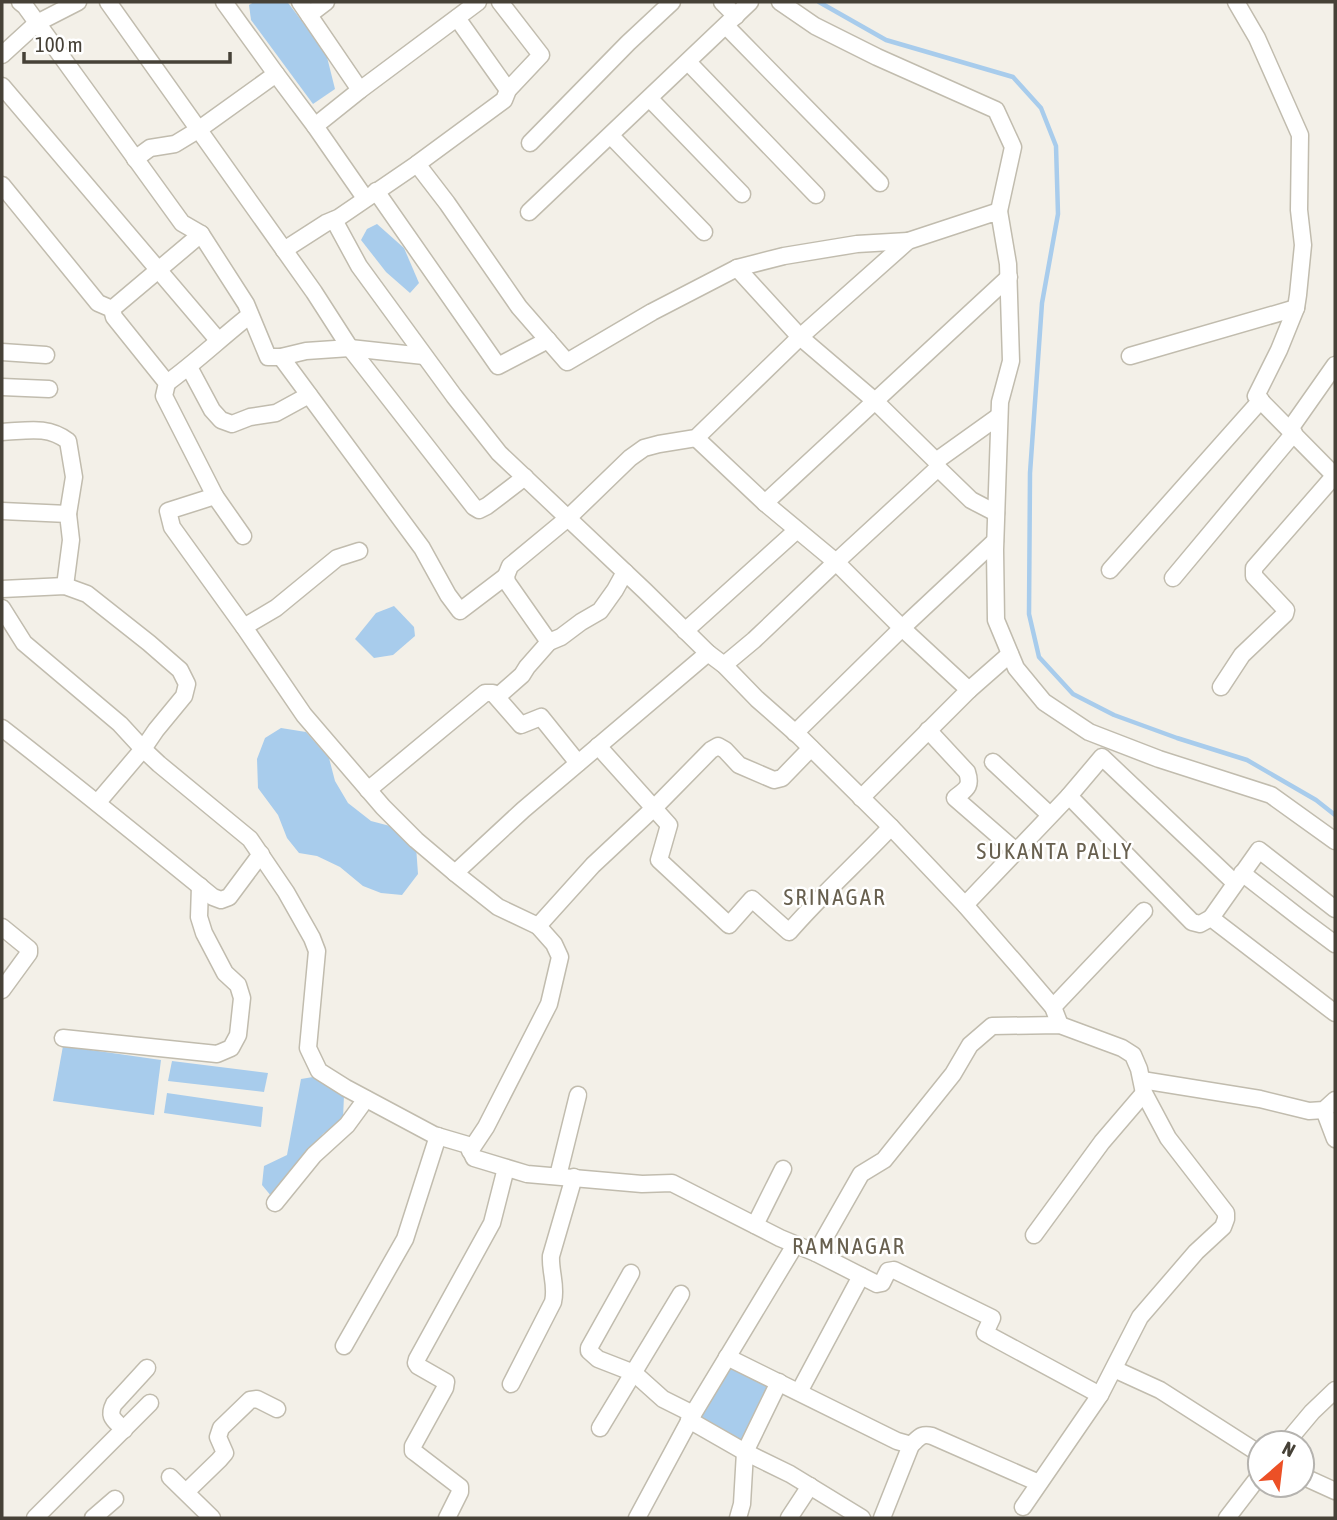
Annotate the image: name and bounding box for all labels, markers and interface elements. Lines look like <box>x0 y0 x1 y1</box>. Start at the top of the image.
scale bar <box>24 21 231 65</box>
text: 100 m <box>35 32 83 56</box>
district label: SUKANTA PALLY <box>977 838 1134 864</box>
district label: SRINAGAR <box>784 884 886 910</box>
district label: RAMNAGAR <box>792 1233 906 1259</box>
north arrow <box>1246 1429 1316 1499</box>
text: N <box>1279 1437 1299 1461</box>

